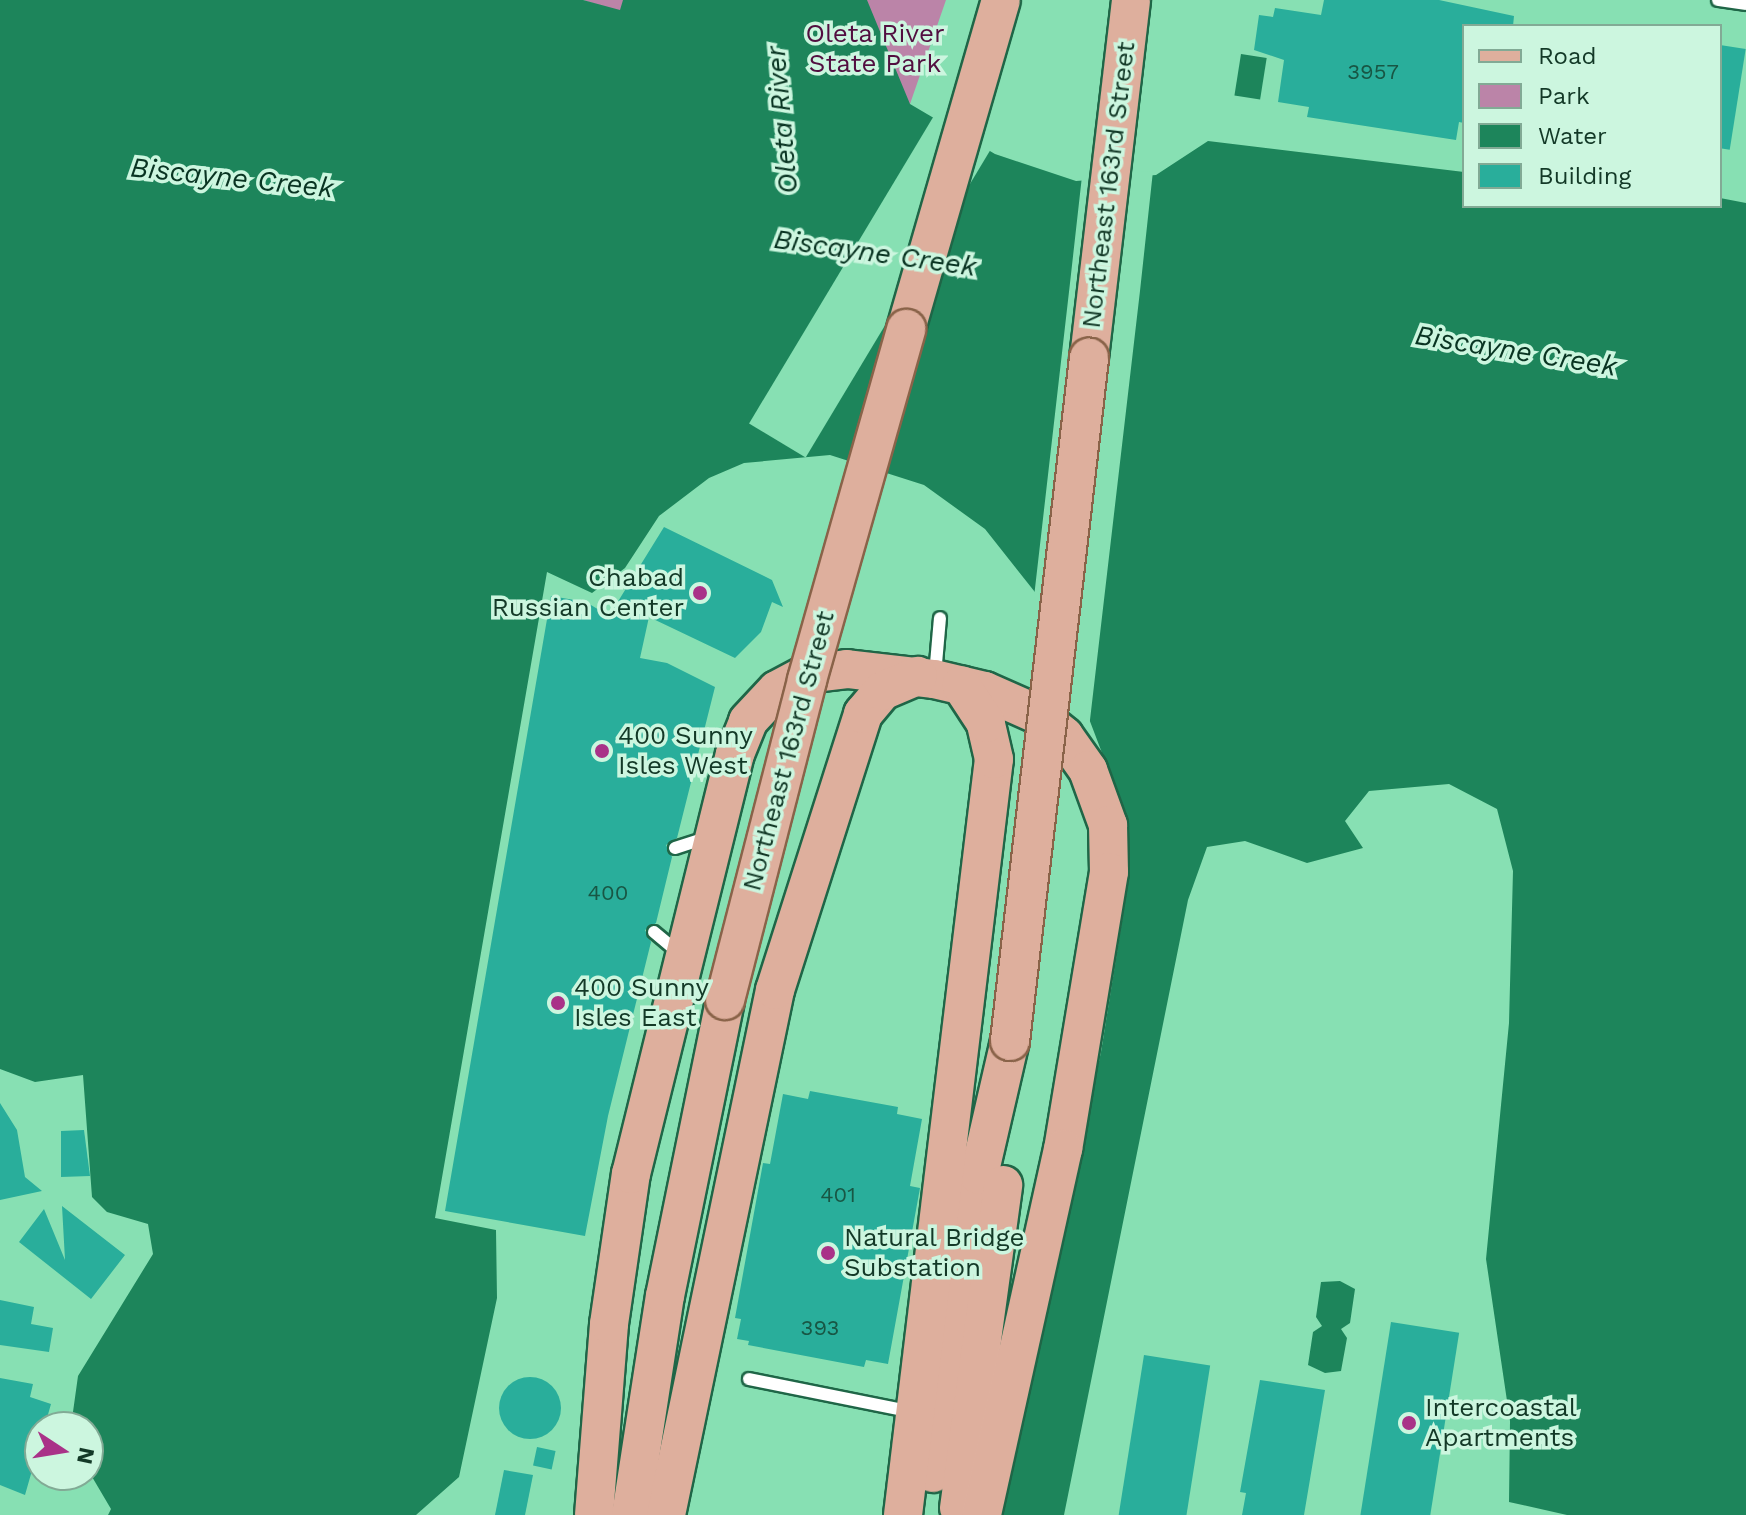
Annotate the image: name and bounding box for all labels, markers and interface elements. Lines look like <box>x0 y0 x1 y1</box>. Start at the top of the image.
park label: Oleta River State Park <box>805 18 945 80</box>
legend <box>1462 24 1722 208</box>
street label: Northeast 163rd Street <box>1076 40 1142 330</box>
text: Road <box>1538 42 1597 70</box>
water label: Oleta River <box>759 45 805 195</box>
house number: 3957 <box>1347 59 1399 85</box>
text: Park <box>1538 82 1590 110</box>
text: Water <box>1538 122 1607 150</box>
water label: Biscayne Creek <box>129 151 335 205</box>
text: Building <box>1538 162 1631 190</box>
water label: Biscayne Creek <box>772 222 978 284</box>
water label: Biscayne Creek <box>1413 318 1619 384</box>
place label: Chabad Russian Center <box>492 562 684 624</box>
marker: Chabad Russian Center <box>691 584 709 602</box>
street label: Northeast 163rd Street <box>737 607 841 895</box>
place label: 400 Sunny Isles West <box>618 720 753 782</box>
marker: 400 Sunny Isles West <box>593 742 611 760</box>
house number: 400 <box>588 880 628 906</box>
place label: 400 Sunny Isles East <box>574 972 709 1034</box>
marker: 400 Sunny Isles East <box>549 994 567 1012</box>
house number: 401 <box>820 1182 856 1208</box>
place label: Natural Bridge Substation <box>844 1222 1025 1284</box>
marker: Natural Bridge Substation <box>819 1244 837 1262</box>
house number: 393 <box>801 1315 839 1341</box>
place label: Intercoastal Apartments <box>1425 1392 1577 1454</box>
north arrow <box>24 1411 104 1491</box>
marker: Intercoastal Apartments <box>1400 1414 1418 1432</box>
text: N <box>72 1445 100 1466</box>

